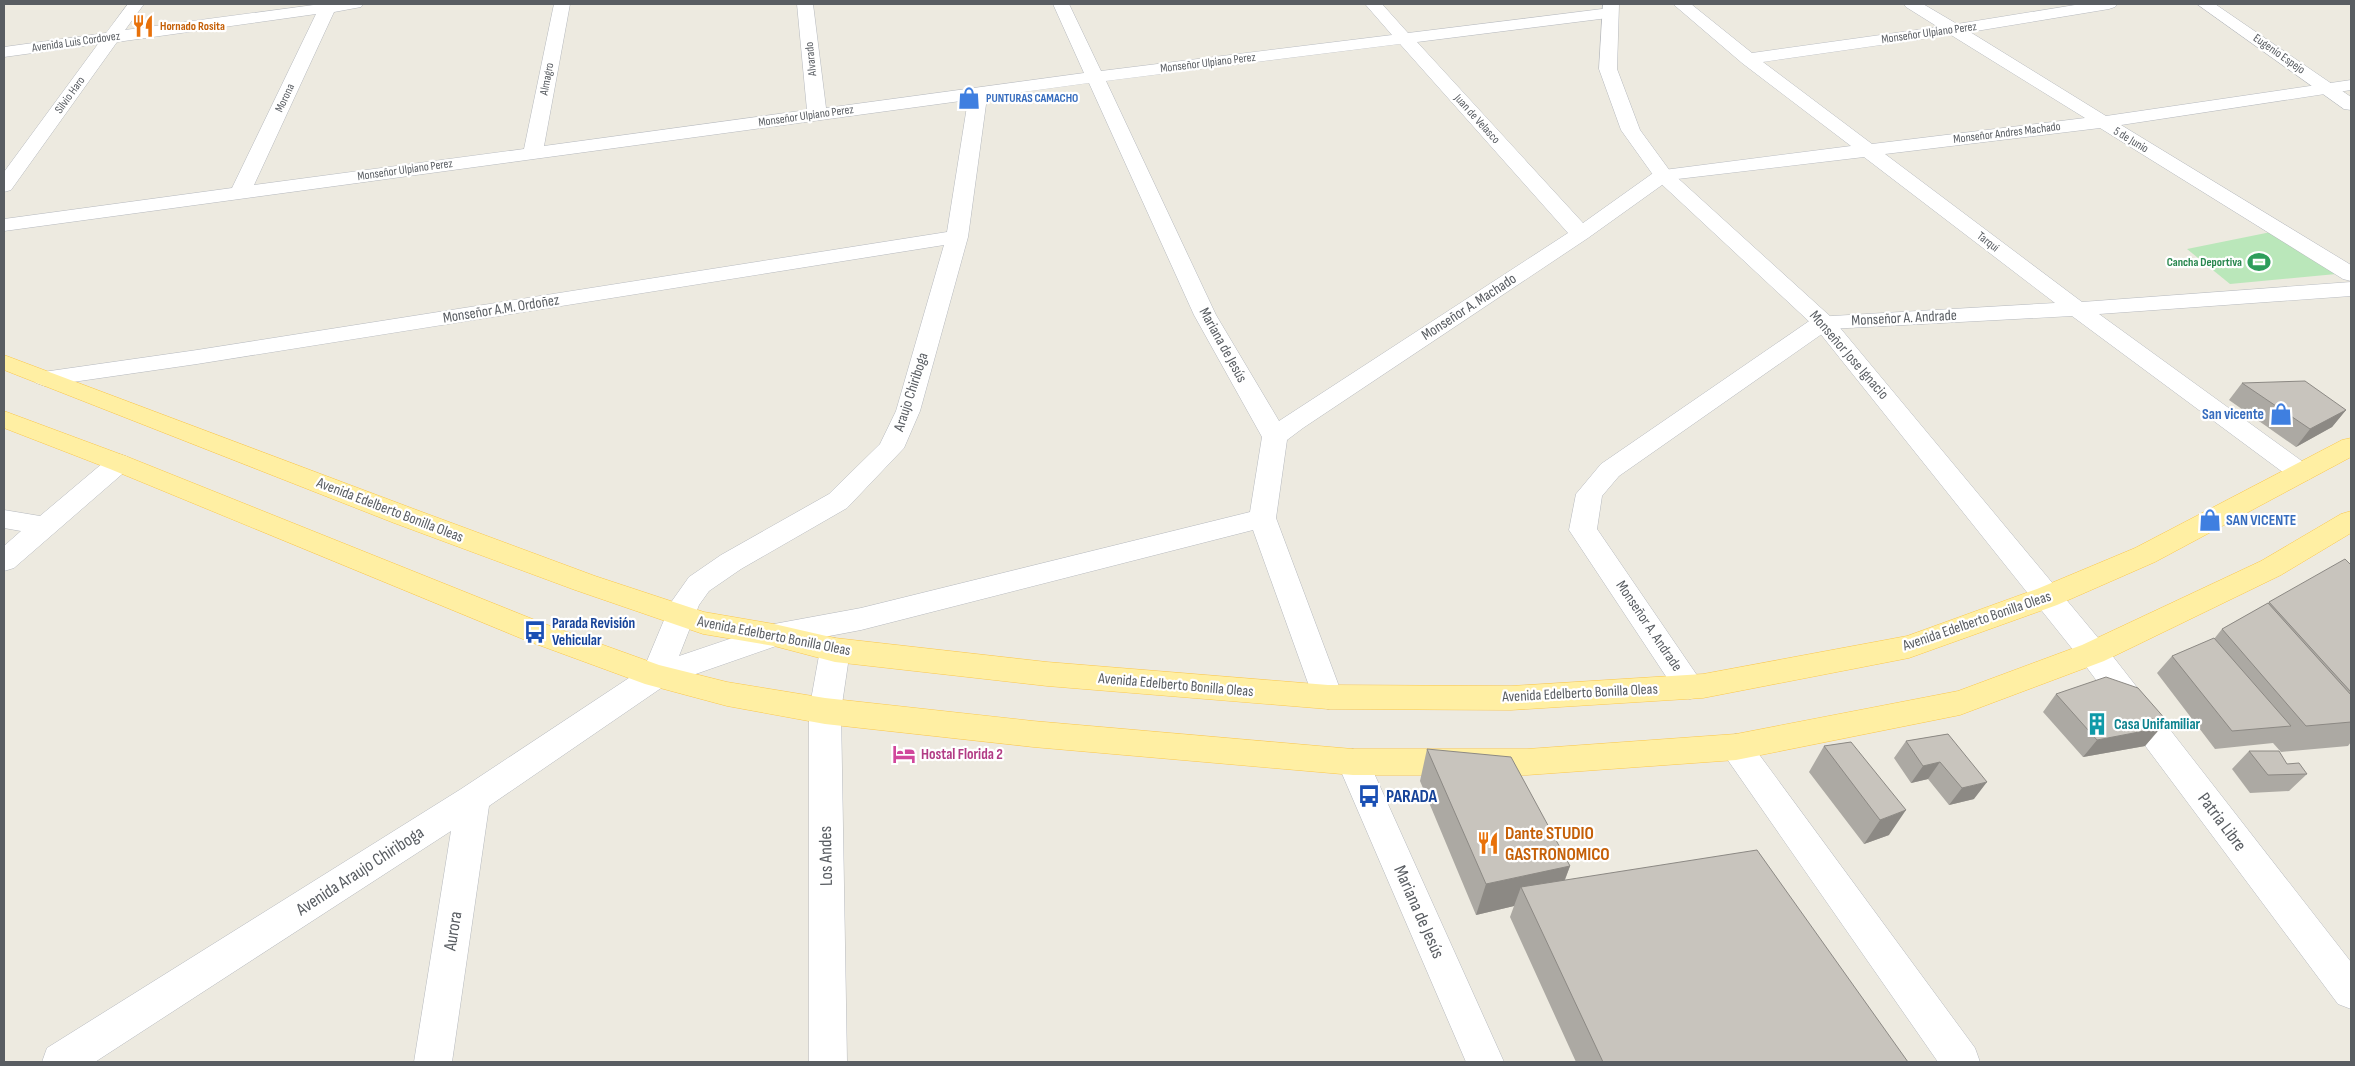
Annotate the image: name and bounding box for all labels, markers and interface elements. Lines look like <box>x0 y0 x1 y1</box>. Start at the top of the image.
restaurant icon: Hornado Rosita <box>130 13 156 39</box>
place label: Hornado Rosita <box>160 19 225 34</box>
street label: Monseñor Ulpiano Perez <box>1880 19 1978 47</box>
street label: Avenida Luis Cordovez <box>30 28 122 56</box>
street label: Eugenio Espejo <box>2250 31 2308 77</box>
street label: Alvarado <box>802 41 820 78</box>
street label: Monseñor Ulpiano Perez <box>1159 50 1257 76</box>
street label: Almagro <box>536 61 558 98</box>
street label: Silvio Haro <box>51 73 89 117</box>
street label: Morona <box>272 81 298 115</box>
shop icon: PUNTURAS CAMACHO <box>956 85 982 111</box>
street label: Juan de Velasco <box>1450 90 1503 147</box>
place label: PUNTURAS CAMACHO <box>986 91 1078 106</box>
street label: Monseñor Ulpiano Perez <box>757 102 855 130</box>
street label: Monseñor Andres Machado <box>1953 119 2061 147</box>
street label: 5 de Junio <box>2111 124 2151 156</box>
street label: Monseñor Ulpiano Perez <box>356 156 454 184</box>
street label: Tarqui <box>1974 229 2002 255</box>
sports icon: Cancha Deportiva <box>2246 249 2272 275</box>
place label: Cancha Deportiva <box>2167 255 2242 270</box>
street label: Monseñor A. Machado <box>1418 269 1520 345</box>
street label: Monseñor A.M. Ordoñez <box>441 290 561 328</box>
street label: Mariana de Jesús <box>1195 304 1251 386</box>
street label: Monseñor A. Andrade <box>1851 306 1957 330</box>
street label: Monseñor Jose Ignacio <box>1805 307 1893 403</box>
street label: Araujo Chiriboga <box>889 350 933 435</box>
shop icon: San vicente <box>2268 401 2294 427</box>
place label: San vicente <box>2202 405 2264 424</box>
street label: Avenida Edelberto Bonilla Oleas <box>313 473 466 547</box>
shop icon: SAN VICENTE <box>2197 507 2223 533</box>
place label: SAN VICENTE <box>2226 511 2296 530</box>
street label: Monseñor A. Andrade <box>1612 577 1686 675</box>
street label: Avenida Edelberto Bonilla Oleas <box>1899 587 2054 656</box>
street label: Avenida Edelberto Bonilla Oleas <box>695 612 852 660</box>
place label: Parada Revisión Vehicular <box>552 614 635 650</box>
bus stop icon: Parada Revisión Vehicular <box>522 619 548 645</box>
street label: Avenida Edelberto Bonilla Oleas <box>1097 669 1254 701</box>
street label: Avenida Edelberto Bonilla Oleas <box>1501 679 1658 707</box>
building icon: Casa Unifamiliar <box>2084 711 2110 737</box>
place label: Casa Unifamiliar <box>2114 715 2201 734</box>
hotel icon: Hostal Florida 2 <box>891 741 917 767</box>
place label: Hostal Florida 2 <box>921 745 1003 764</box>
bus stop icon: PARADA <box>1356 783 1382 809</box>
place label: PARADA <box>1386 786 1438 807</box>
street label: Patria Libre <box>2193 789 2251 855</box>
street label: Avenida Araujo Chiriboga <box>291 822 428 921</box>
place label: Dante STUDIO GASTRONOMICO <box>1505 823 1610 865</box>
street label: Los Andes <box>815 826 837 886</box>
restaurant icon: Dante STUDIO GASTRONOMICO <box>1475 830 1501 856</box>
street label: Mariana de Jesús <box>1389 862 1449 962</box>
street label: Aurora <box>439 910 466 953</box>

